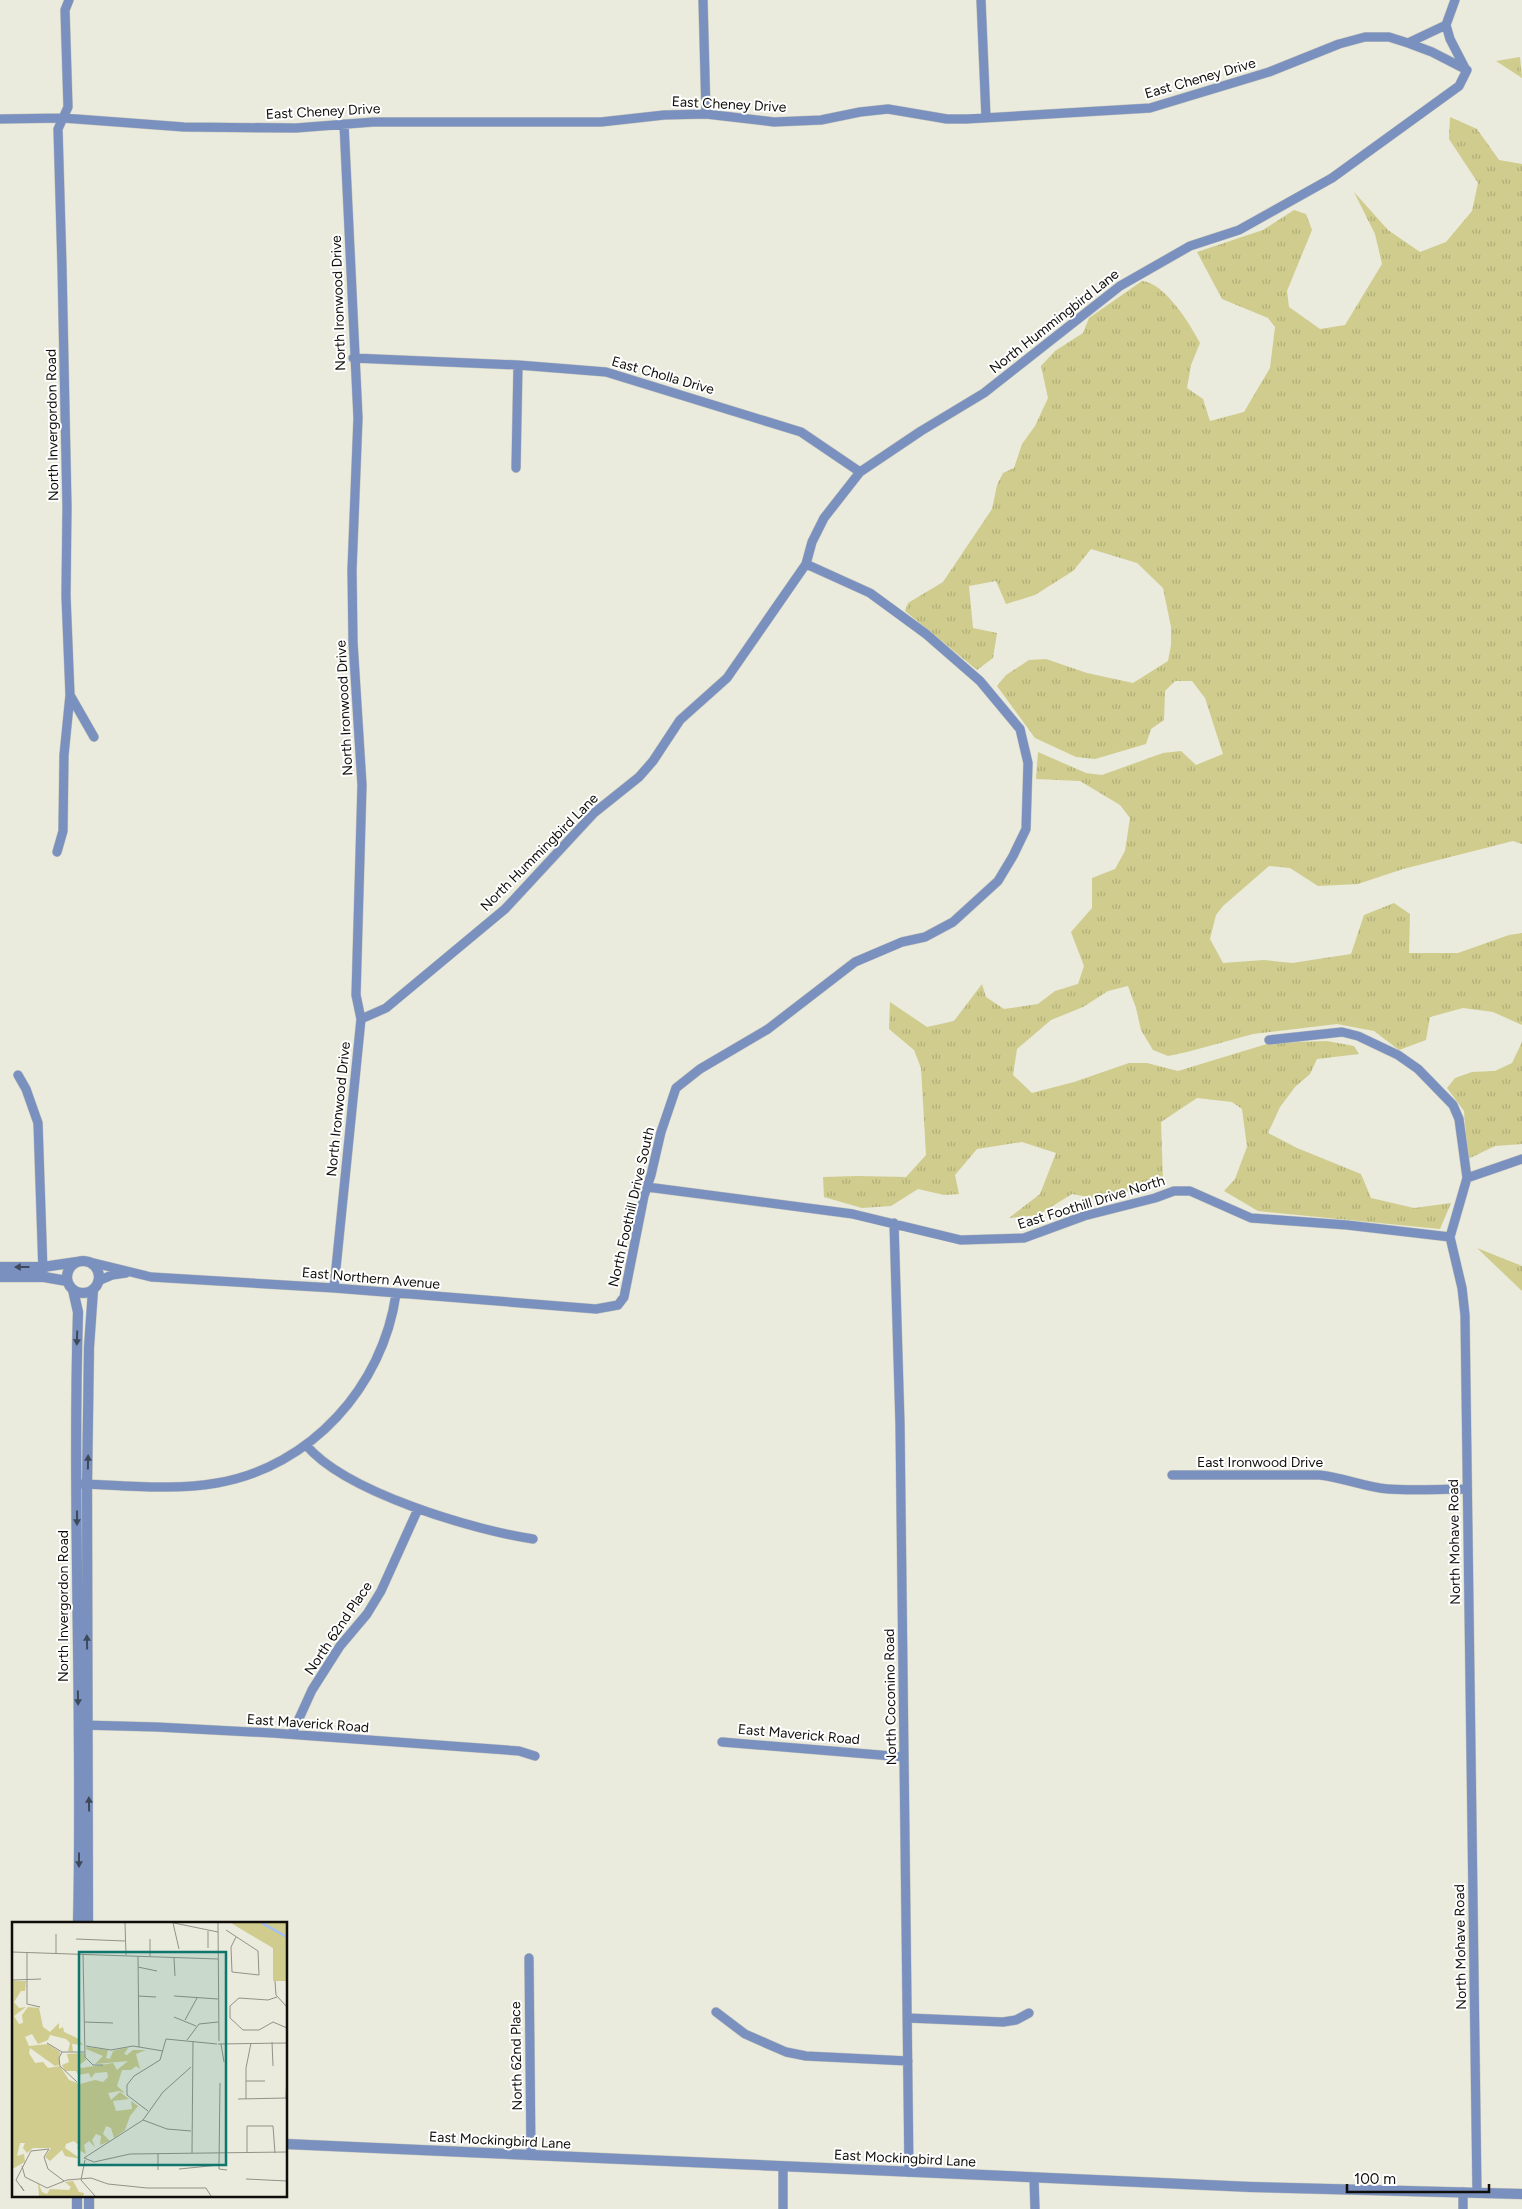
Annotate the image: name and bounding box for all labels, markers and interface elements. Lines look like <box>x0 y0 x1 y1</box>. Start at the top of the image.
street label: East Cheney Drive <box>1143 54 1258 102</box>
street label: East Cheney Drive <box>671 93 787 116</box>
street label: East Cheney Drive <box>265 100 381 123</box>
street label: North Ironwood Drive <box>328 235 349 371</box>
street label: North Hummingbird Lane <box>986 265 1123 377</box>
street label: North Invergordon Road <box>43 349 62 501</box>
street label: East Cholla Drive <box>610 353 716 398</box>
street label: North Ironwood Drive <box>332 639 357 776</box>
street label: North Hummingbird Lane <box>477 790 602 915</box>
street label: North Ironwood Drive <box>323 1040 354 1177</box>
street label: North Foothill Drive South <box>605 1125 658 1289</box>
street label: East Foothill Drive North <box>1015 1172 1167 1233</box>
one-way arrow <box>13 1263 29 1271</box>
street label: East Northern Avenue <box>301 1264 441 1293</box>
one-way arrow <box>73 1330 81 1346</box>
one-way arrow <box>84 1453 92 1469</box>
street label: East Ironwood Drive <box>1197 1454 1323 1471</box>
street label: North Mohave Road <box>1445 1479 1464 1605</box>
one-way arrow <box>73 1510 81 1526</box>
street label: North Invergordon Road <box>55 1530 72 1682</box>
street label: North 62nd Place <box>301 1578 376 1678</box>
street label: North Coconino Road <box>881 1628 900 1766</box>
one-way arrow <box>83 1633 91 1649</box>
one-way arrow <box>74 1690 82 1706</box>
street label: East Maverick Road <box>246 1711 370 1736</box>
street label: East Maverick Road <box>737 1721 861 1748</box>
one-way arrow <box>85 1796 93 1812</box>
one-way arrow <box>75 1853 83 1869</box>
street label: North Mohave Road <box>1451 1884 1470 2010</box>
inset map <box>12 1922 288 2196</box>
street label: North 62nd Place <box>507 2001 526 2111</box>
street label: East Mockingbird Lane <box>429 2128 572 2153</box>
street label: East Mockingbird Lane <box>834 2146 977 2171</box>
scale bar <box>1347 2162 1490 2194</box>
text: 100 m <box>1354 2170 1396 2188</box>

